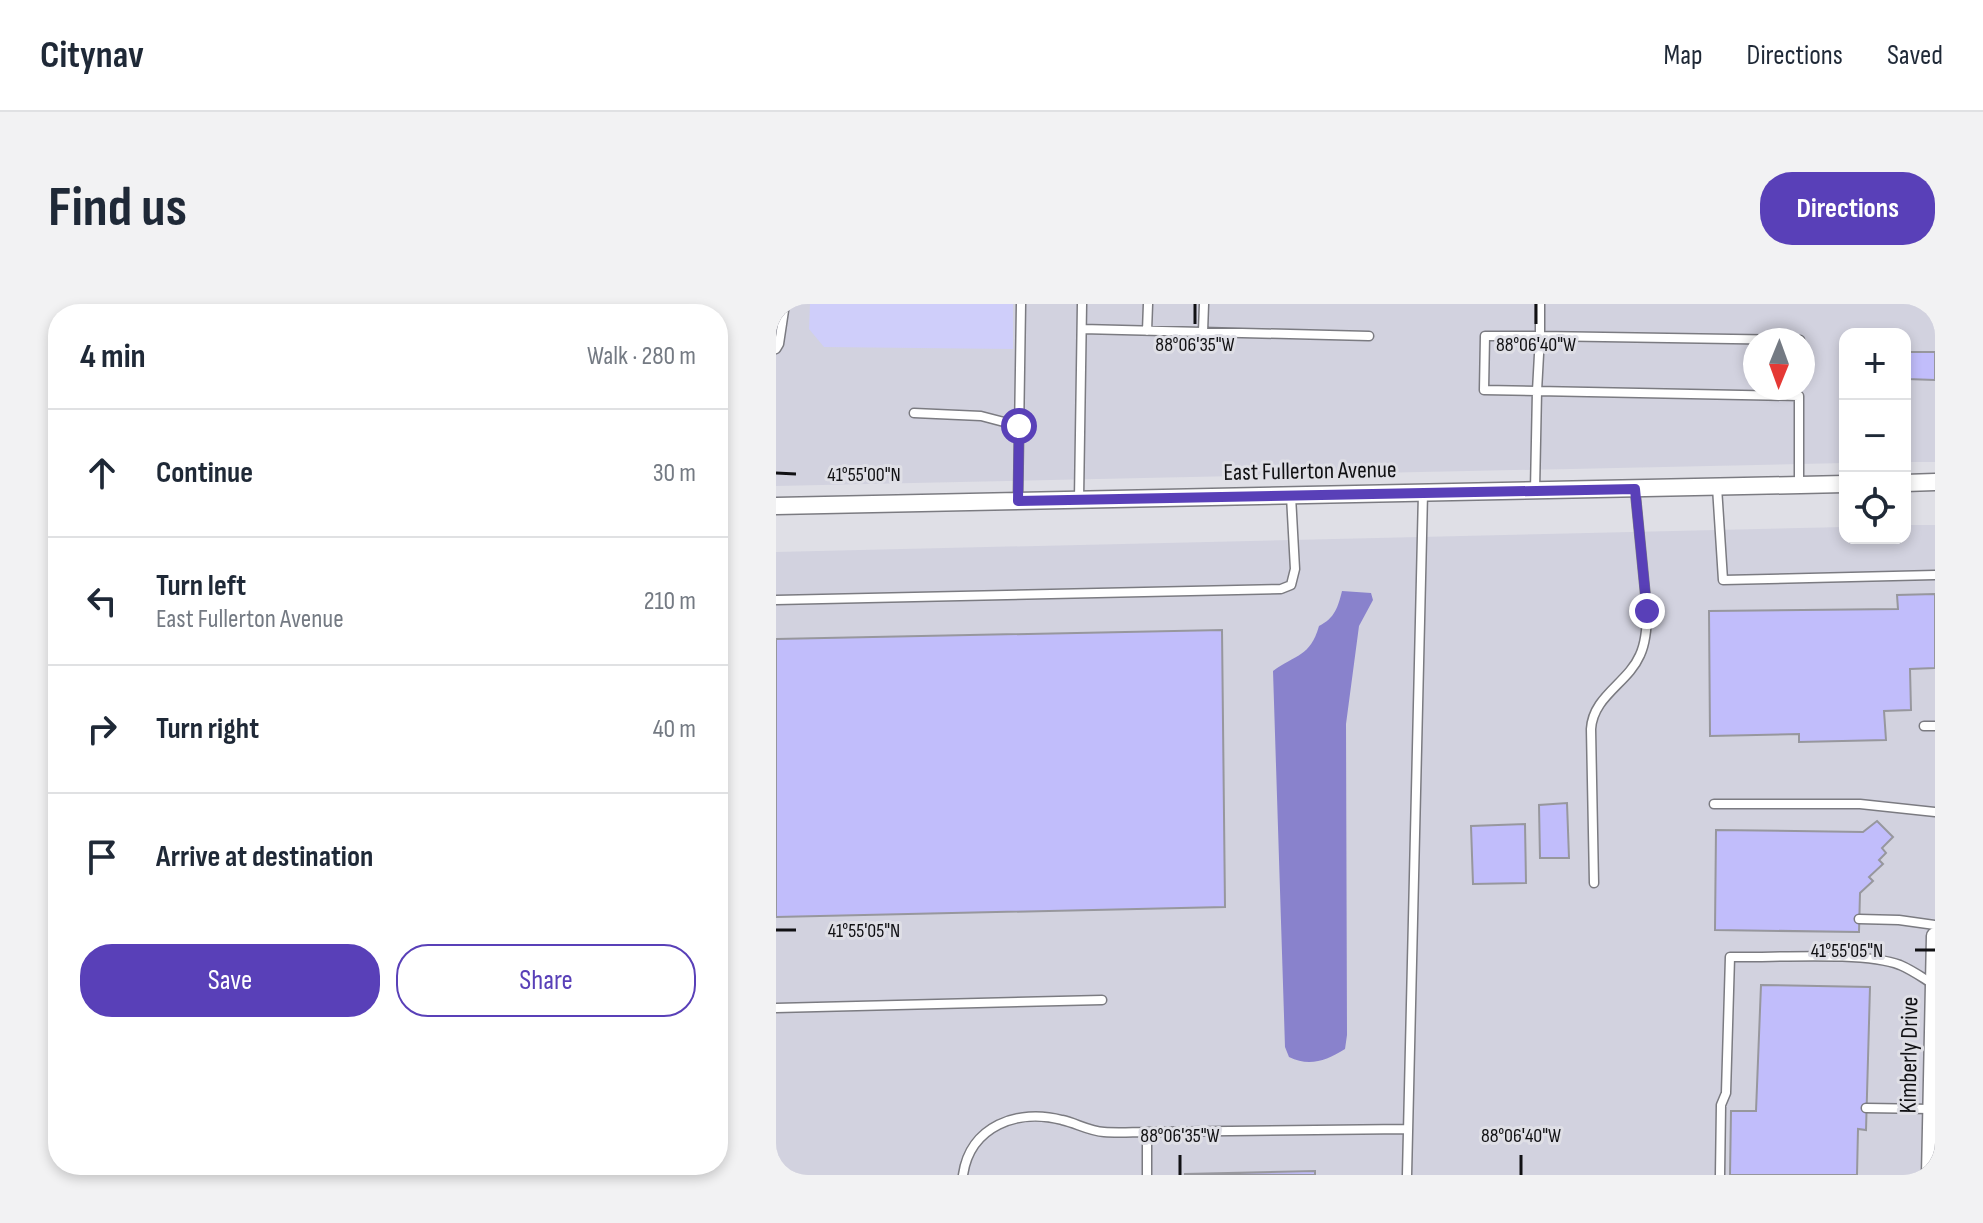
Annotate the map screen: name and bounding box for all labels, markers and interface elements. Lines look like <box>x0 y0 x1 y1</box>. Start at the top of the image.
text: Citynav <box>40 33 144 78</box>
text: Map <box>1664 39 1703 72</box>
text: Directions <box>1747 39 1843 72</box>
text: Saved <box>1887 39 1943 72</box>
button: Directions <box>1760 172 1935 245</box>
text: Find us <box>48 175 187 242</box>
north arrow <box>1743 328 1815 400</box>
map controls <box>1839 328 1911 544</box>
button: + <box>1839 328 1911 400</box>
text: 88°06'35"W <box>1155 333 1235 357</box>
text: 88°06'40"W <box>1496 333 1576 357</box>
text: 4 min <box>80 336 146 377</box>
text: Walk · 280 m <box>587 341 696 372</box>
button: − <box>1839 400 1911 472</box>
route start <box>1001 408 1037 444</box>
icon: ahead <box>80 451 124 495</box>
text: Continue <box>156 455 253 491</box>
street label: East Fullerton Avenue <box>1223 455 1397 487</box>
text: 30 m <box>653 458 696 489</box>
text: 41°55'00"N <box>827 463 901 487</box>
button: locate <box>1839 472 1911 544</box>
text: Turn left <box>156 568 246 604</box>
icon: left <box>80 579 124 623</box>
text: 210 m <box>644 586 696 617</box>
route end <box>1629 593 1665 629</box>
text: East Fullerton Avenue <box>156 604 344 635</box>
icon: right <box>80 707 124 751</box>
text: Turn right <box>156 711 259 747</box>
text: 40 m <box>653 714 696 745</box>
icon: arrive <box>80 835 124 879</box>
text: Arrive at destination <box>156 839 373 875</box>
text: 41°55'05"N <box>828 919 900 943</box>
text: 41°55'05"N <box>1811 939 1883 963</box>
button: Save <box>80 944 380 1017</box>
button: Share <box>396 944 696 1017</box>
street label: Kimberly Drive <box>1893 996 1925 1114</box>
text: 88°06'35"W <box>1140 1124 1220 1148</box>
text: 88°06'40"W <box>1481 1124 1561 1148</box>

